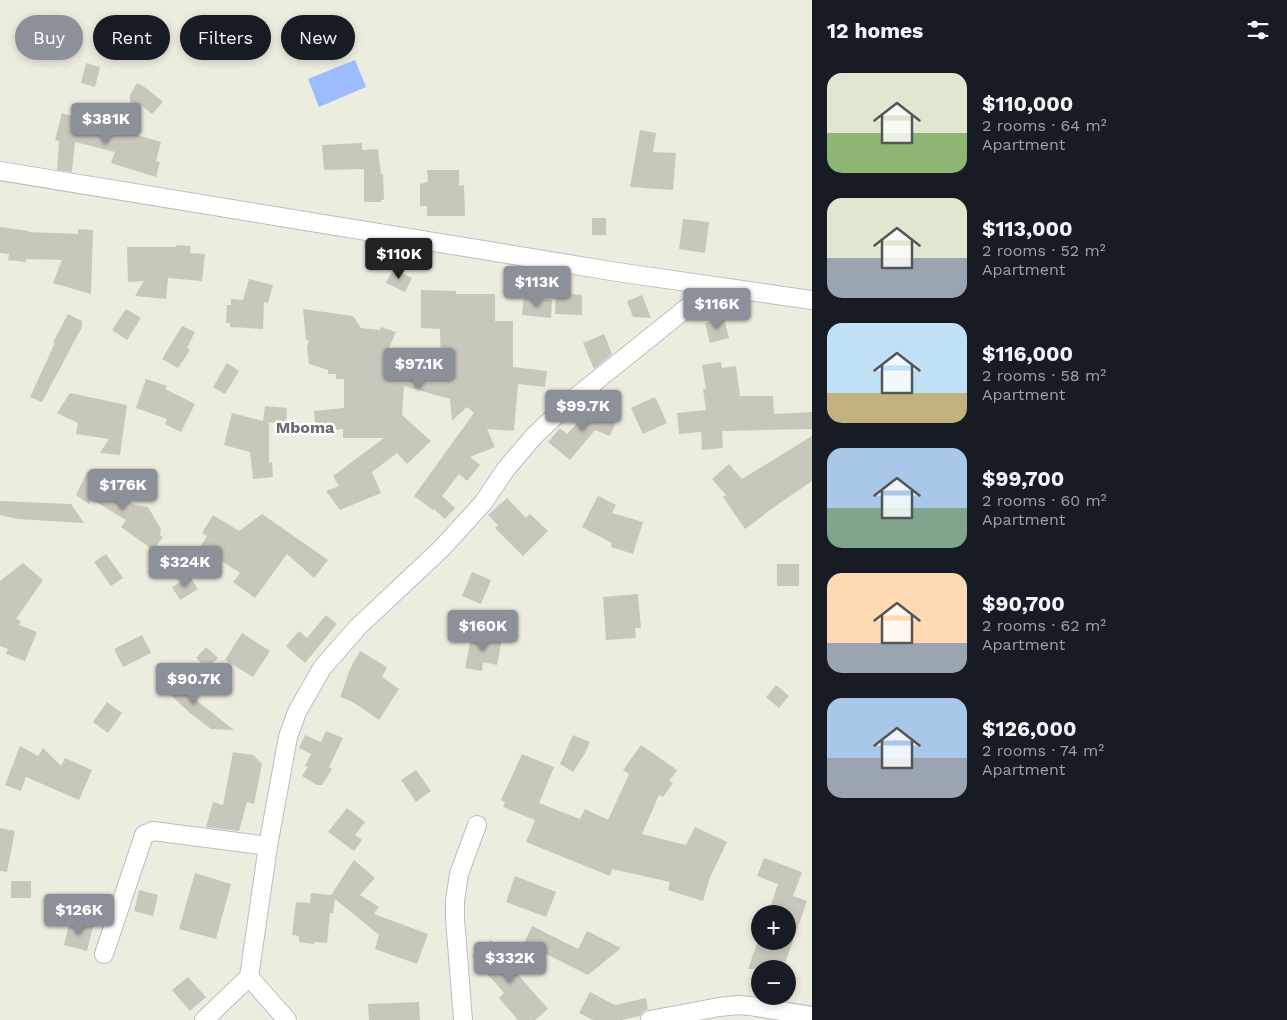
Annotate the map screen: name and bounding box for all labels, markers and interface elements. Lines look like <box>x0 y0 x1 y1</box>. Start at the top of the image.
chip: Buy <box>15 15 83 60</box>
chip: Rent <box>93 15 170 60</box>
chip: Filters <box>180 15 271 60</box>
chip: New <box>281 15 355 60</box>
icon: filters <box>1244 16 1272 44</box>
text: 12 homes <box>827 18 923 43</box>
text: $110,000 <box>982 91 1073 116</box>
icon: home <box>867 93 927 153</box>
pin: $381K <box>71 102 141 145</box>
text: $381K <box>82 109 130 128</box>
text: 2 rooms · 64 m² <box>982 116 1107 135</box>
text: Apartment <box>982 135 1065 154</box>
text: $113,000 <box>982 216 1072 241</box>
icon: home <box>867 218 927 278</box>
pin: $110K <box>364 238 434 280</box>
text: 2 rooms · 52 m² <box>982 241 1106 260</box>
text: $110K <box>376 244 422 263</box>
text: Apartment <box>982 260 1065 279</box>
pin: $113K <box>502 266 572 308</box>
text: $113K <box>515 272 559 291</box>
pin: $116K <box>682 288 752 330</box>
text: $116K <box>695 294 740 313</box>
text: $116,000 <box>982 341 1073 366</box>
icon: home <box>867 343 927 403</box>
pin: $97.1K <box>378 348 460 390</box>
text: $97.1K <box>395 354 443 373</box>
text: 2 rooms · 58 m² <box>982 366 1106 385</box>
text: Apartment <box>982 385 1065 404</box>
pin: $99.7K <box>542 390 624 432</box>
text: $99.7K <box>556 396 610 415</box>
district label: Mboma <box>276 418 335 437</box>
text: $99,700 <box>982 466 1064 491</box>
pin: $176K <box>88 468 158 511</box>
icon: home <box>867 468 927 528</box>
text: $176K <box>99 475 147 494</box>
text: 2 rooms · 60 m² <box>982 491 1107 510</box>
text: Apartment <box>982 510 1065 529</box>
pin: $324K <box>150 546 220 588</box>
text: $324K <box>160 552 210 571</box>
text: $90,700 <box>982 591 1065 616</box>
icon: home <box>867 593 927 653</box>
pin: $160K <box>448 610 518 652</box>
text: $160K <box>459 616 507 635</box>
text: 2 rooms · 62 m² <box>982 616 1106 635</box>
text: Apartment <box>982 635 1065 654</box>
pin: $90.7K <box>153 662 235 705</box>
text: $90.7K <box>167 669 221 688</box>
text: $126,000 <box>982 716 1076 741</box>
icon: home <box>867 718 927 778</box>
text: 2 rooms · 74 m² <box>982 741 1104 760</box>
text: Apartment <box>982 760 1065 779</box>
pin: $126K <box>44 894 114 936</box>
text: $126K <box>55 900 103 919</box>
map controls <box>751 905 796 1005</box>
button: + <box>751 905 796 950</box>
pin: $332K <box>475 942 545 984</box>
text: $332K <box>485 948 535 967</box>
button: − <box>751 960 796 1005</box>

